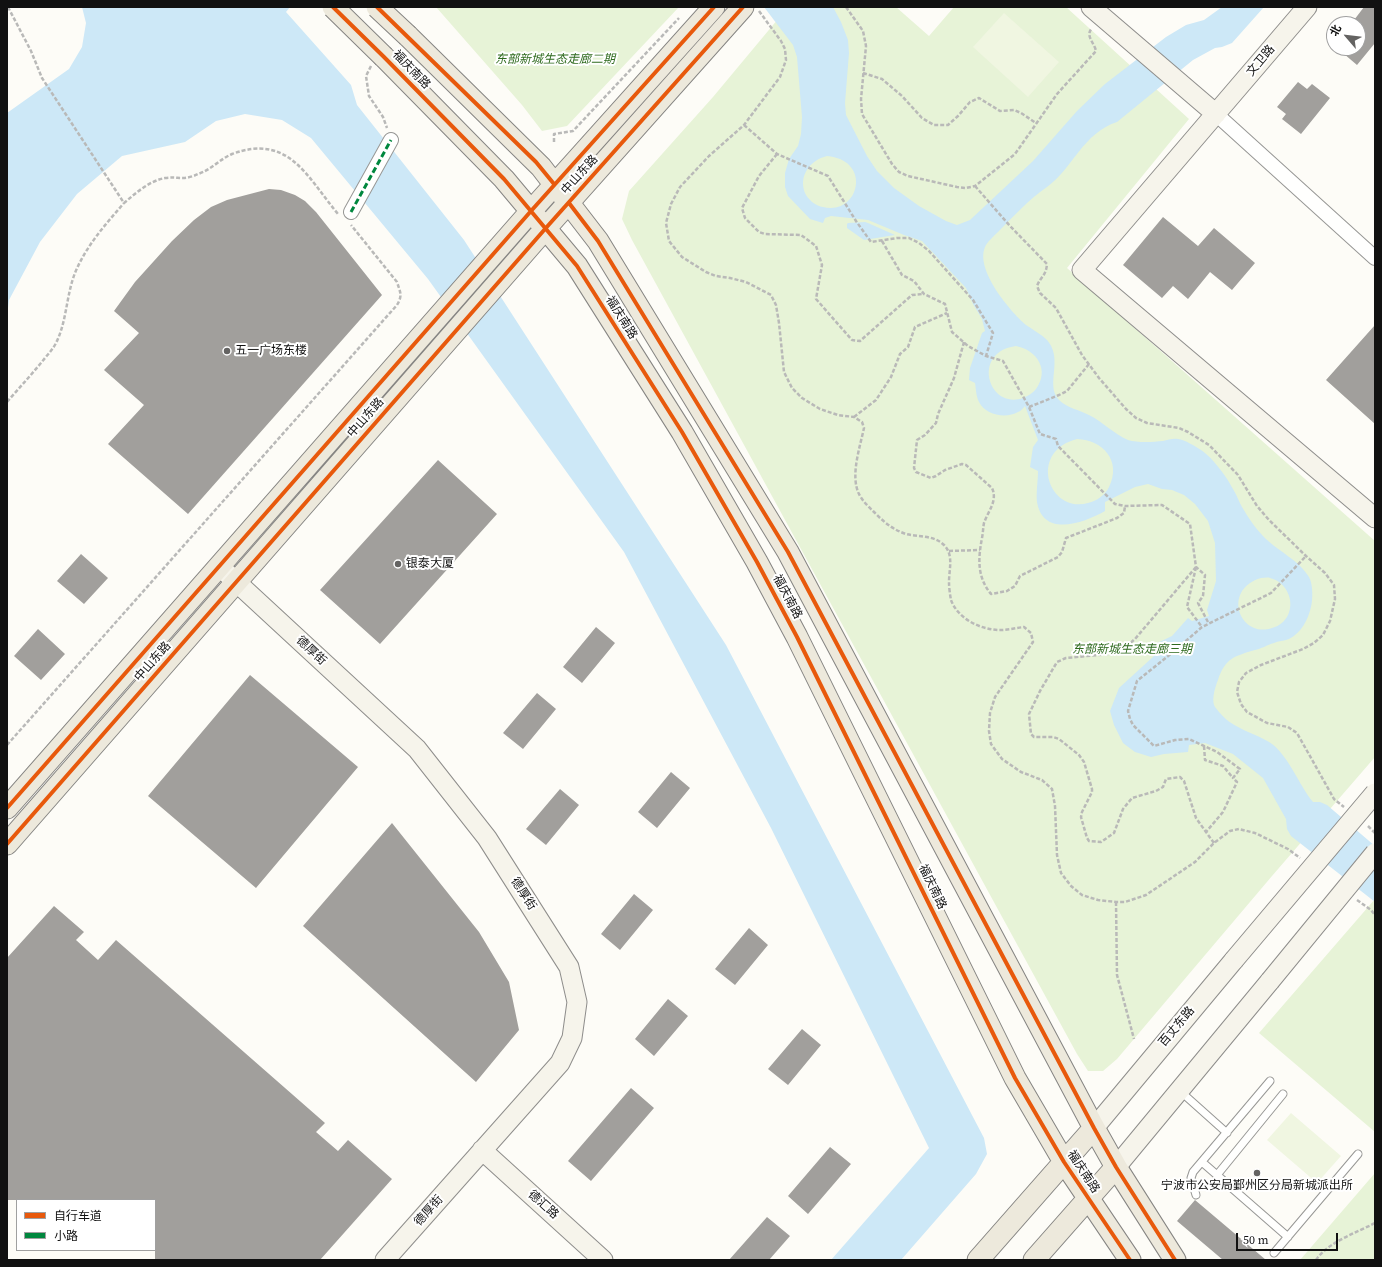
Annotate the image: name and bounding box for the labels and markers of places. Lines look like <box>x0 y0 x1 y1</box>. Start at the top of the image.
place label: 五一广场东楼 <box>235 344 307 358</box>
marker: 五一广场东楼 <box>222 346 232 356</box>
place label: 银泰大厦 <box>406 557 454 571</box>
marker: 银泰大厦 <box>393 559 403 569</box>
marker: 宁波市公安局鄞州区分局新城派出所 <box>1252 1168 1262 1178</box>
place label: 宁波市公安局鄞州区分局新城派出所 <box>1161 1179 1353 1193</box>

